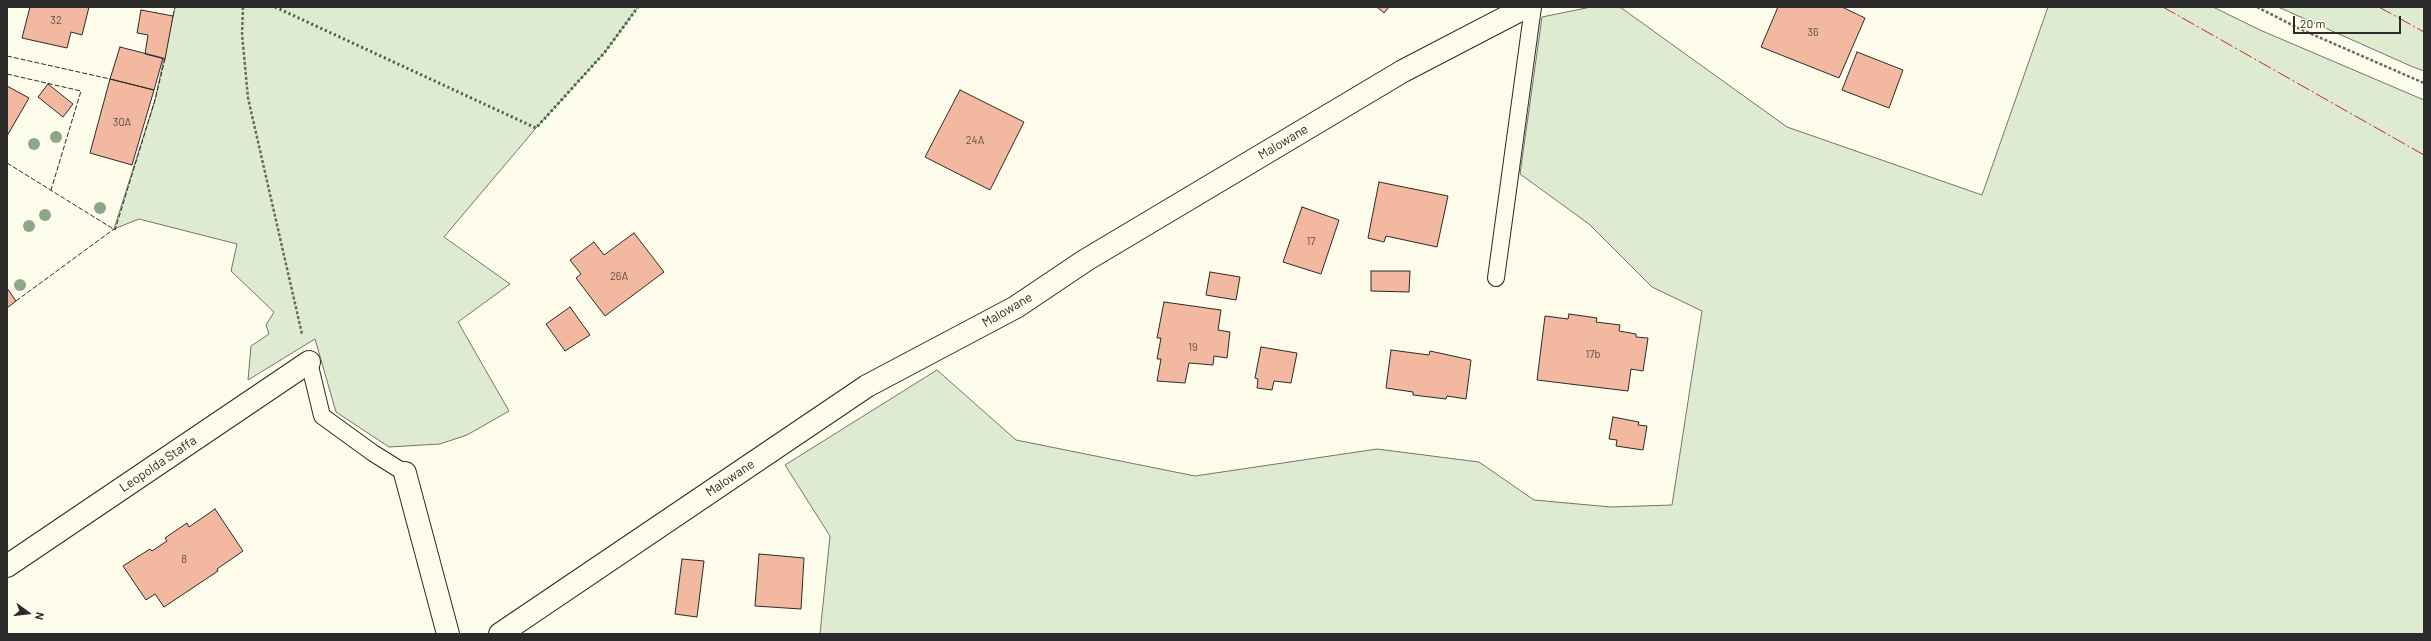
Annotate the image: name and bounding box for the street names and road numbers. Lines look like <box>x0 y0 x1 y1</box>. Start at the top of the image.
street label: Malowane <box>1255 121 1311 163</box>
street label: Malowane <box>979 289 1035 331</box>
street label: Leopolda Staffa <box>117 433 199 495</box>
street label: Malowane <box>703 456 757 500</box>

